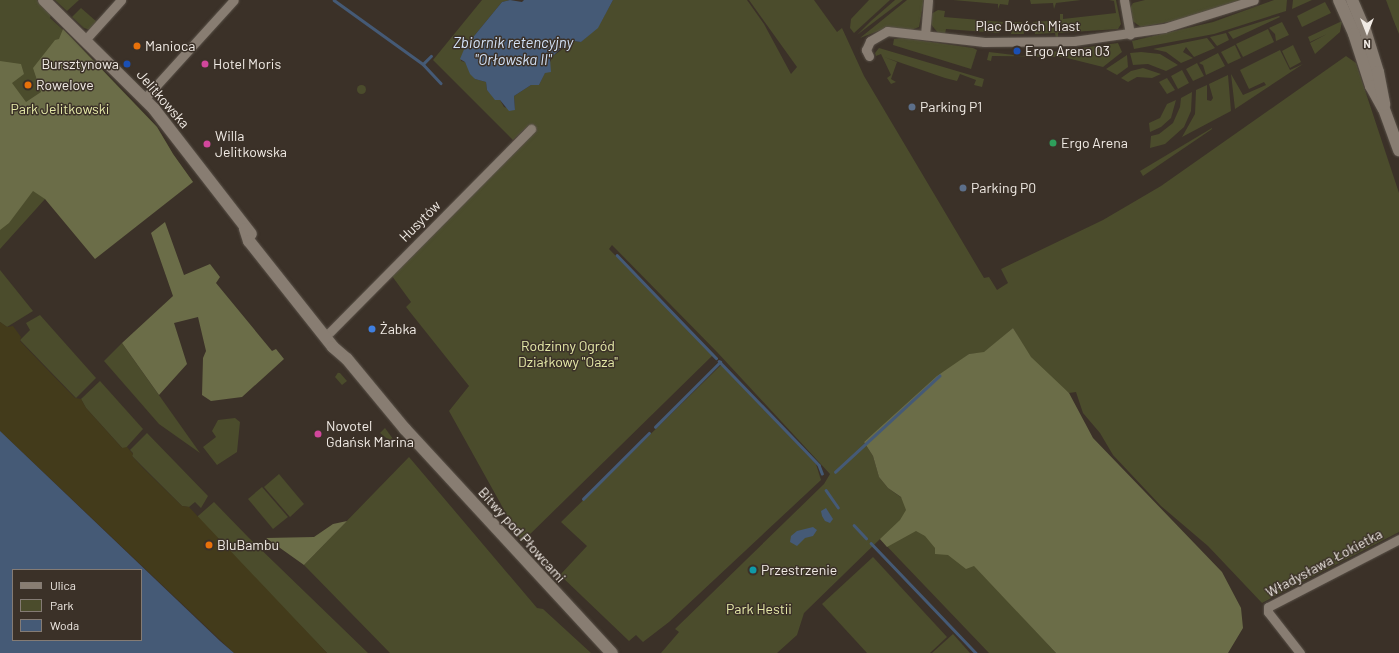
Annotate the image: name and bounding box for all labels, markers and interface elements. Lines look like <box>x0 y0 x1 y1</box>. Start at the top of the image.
north arrow <box>1347 12 1387 52</box>
street label: Plac Dwóch Miast <box>976 18 1080 34</box>
water label: Zbiornik retencyjny "Orłowska II" <box>453 33 573 68</box>
place label: Manioca <box>145 38 195 54</box>
text: N <box>1363 38 1371 51</box>
marker: Manioca <box>132 41 142 51</box>
place label: Ergo Arena 03 <box>1025 43 1110 59</box>
marker: Ergo Arena 03 <box>1012 46 1022 56</box>
place label: Bursztynowa <box>41 56 119 72</box>
place label: Hotel Moris <box>213 56 281 72</box>
marker: Bursztynowa <box>122 59 132 69</box>
marker: Hotel Moris <box>200 59 210 69</box>
street label: Jelitkowska <box>133 66 193 132</box>
place label: Rowelove <box>36 77 94 93</box>
marker: Rowelove <box>23 80 33 90</box>
place label: Parking P1 <box>920 99 982 115</box>
park label: Park Jelitkowski <box>11 101 109 117</box>
marker: Parking P1 <box>907 102 917 112</box>
place label: Willa Jelitkowska <box>215 128 287 160</box>
place label: Ergo Arena <box>1061 135 1128 151</box>
marker: Ergo Arena <box>1048 138 1058 148</box>
marker: Willa Jelitkowska <box>202 139 212 149</box>
place label: Parking P0 <box>971 180 1036 196</box>
marker: Parking P0 <box>958 183 968 193</box>
street label: Husytów <box>396 197 444 245</box>
place label: Żabka <box>380 321 417 337</box>
marker: Żabka <box>367 324 377 334</box>
park label: Rodzinny Ogród Działkowy "Oaza" <box>518 338 618 370</box>
place label: Novotel Gdańsk Marina <box>326 418 414 450</box>
marker: Novotel Gdańsk Marina <box>313 429 323 439</box>
street label: Bitwy pod Płowcami <box>475 484 569 586</box>
street label: Władysława Łokietka <box>1263 525 1385 601</box>
place label: BluBambu <box>217 537 279 553</box>
marker: BluBambu <box>204 540 214 550</box>
place label: Przestrzenie <box>761 562 837 578</box>
marker: Przestrzenie <box>748 565 758 575</box>
legend <box>12 569 142 641</box>
text: Ulica <box>50 578 76 592</box>
text: Park <box>50 598 74 612</box>
park label: Park Hestii <box>726 601 792 617</box>
text: Woda <box>50 618 79 632</box>

